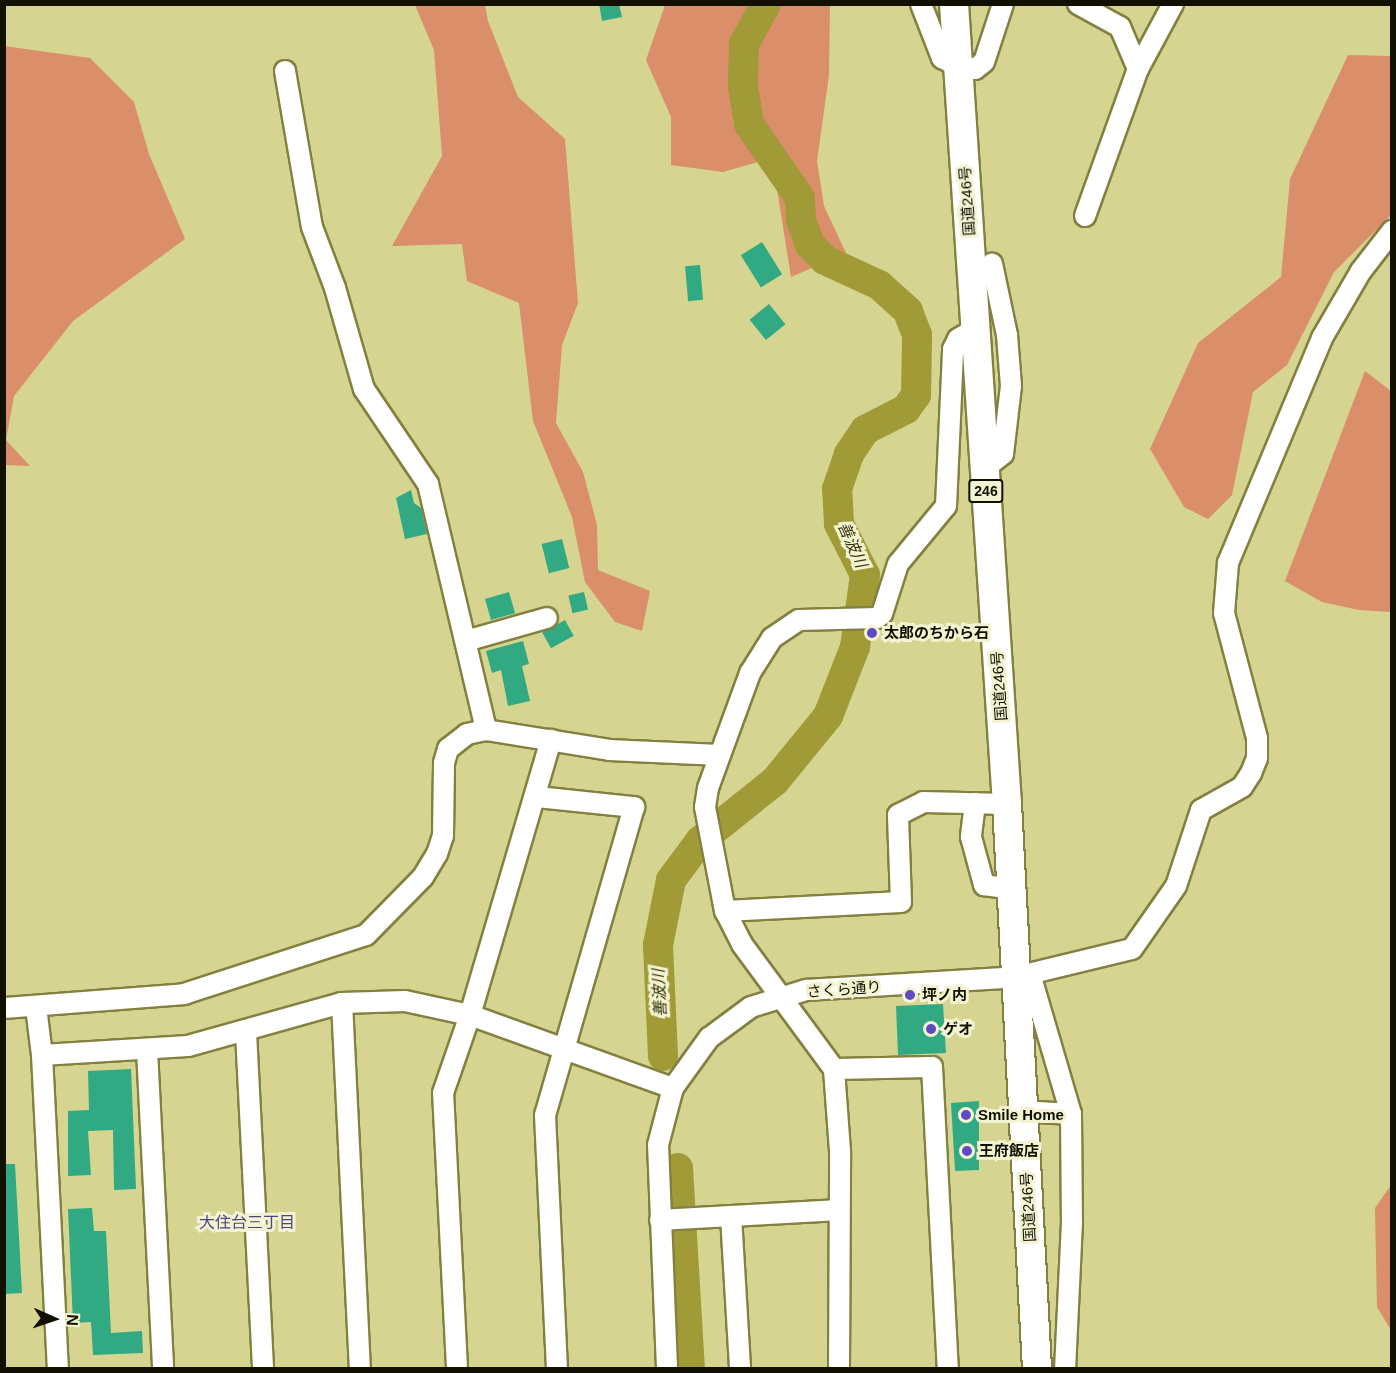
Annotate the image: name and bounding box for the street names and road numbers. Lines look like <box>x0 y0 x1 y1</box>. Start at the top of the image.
street label: 国道246号 <box>956 165 978 237</box>
road number: 246 <box>968 480 1004 502</box>
street label: 国道246号 <box>988 650 1010 722</box>
street label: さくら通り <box>806 977 882 1001</box>
street label: 国道246号 <box>1017 1172 1039 1242</box>

